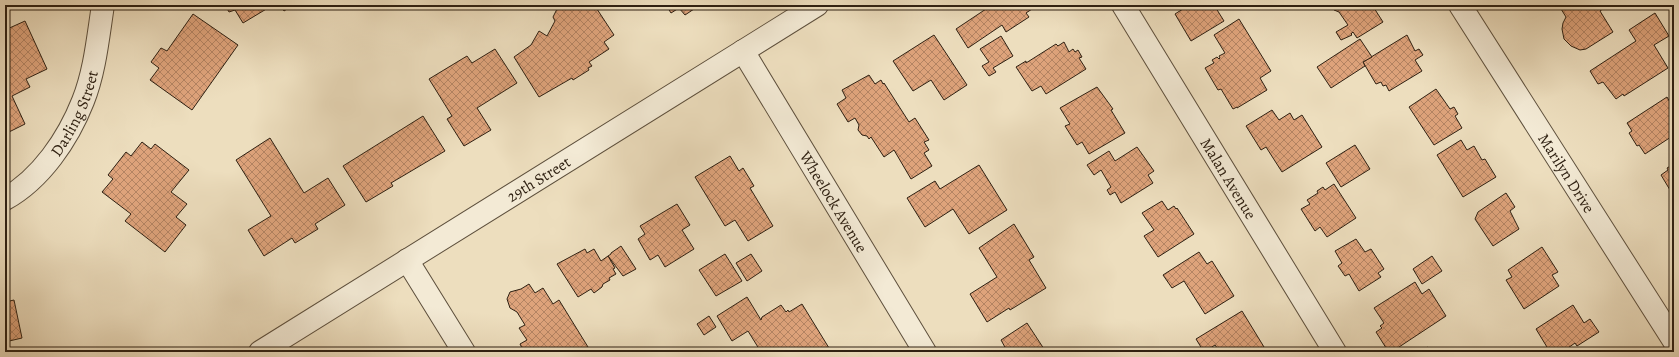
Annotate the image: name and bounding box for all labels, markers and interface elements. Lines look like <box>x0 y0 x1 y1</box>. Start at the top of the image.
street label: Darling Street <box>46 68 104 161</box>
street label: Marilyn Drive <box>1532 129 1600 217</box>
street label: Malan Avenue <box>1195 134 1261 224</box>
street label: Wheelock Avenue <box>793 146 872 257</box>
street label: 29th Street <box>503 151 575 208</box>

